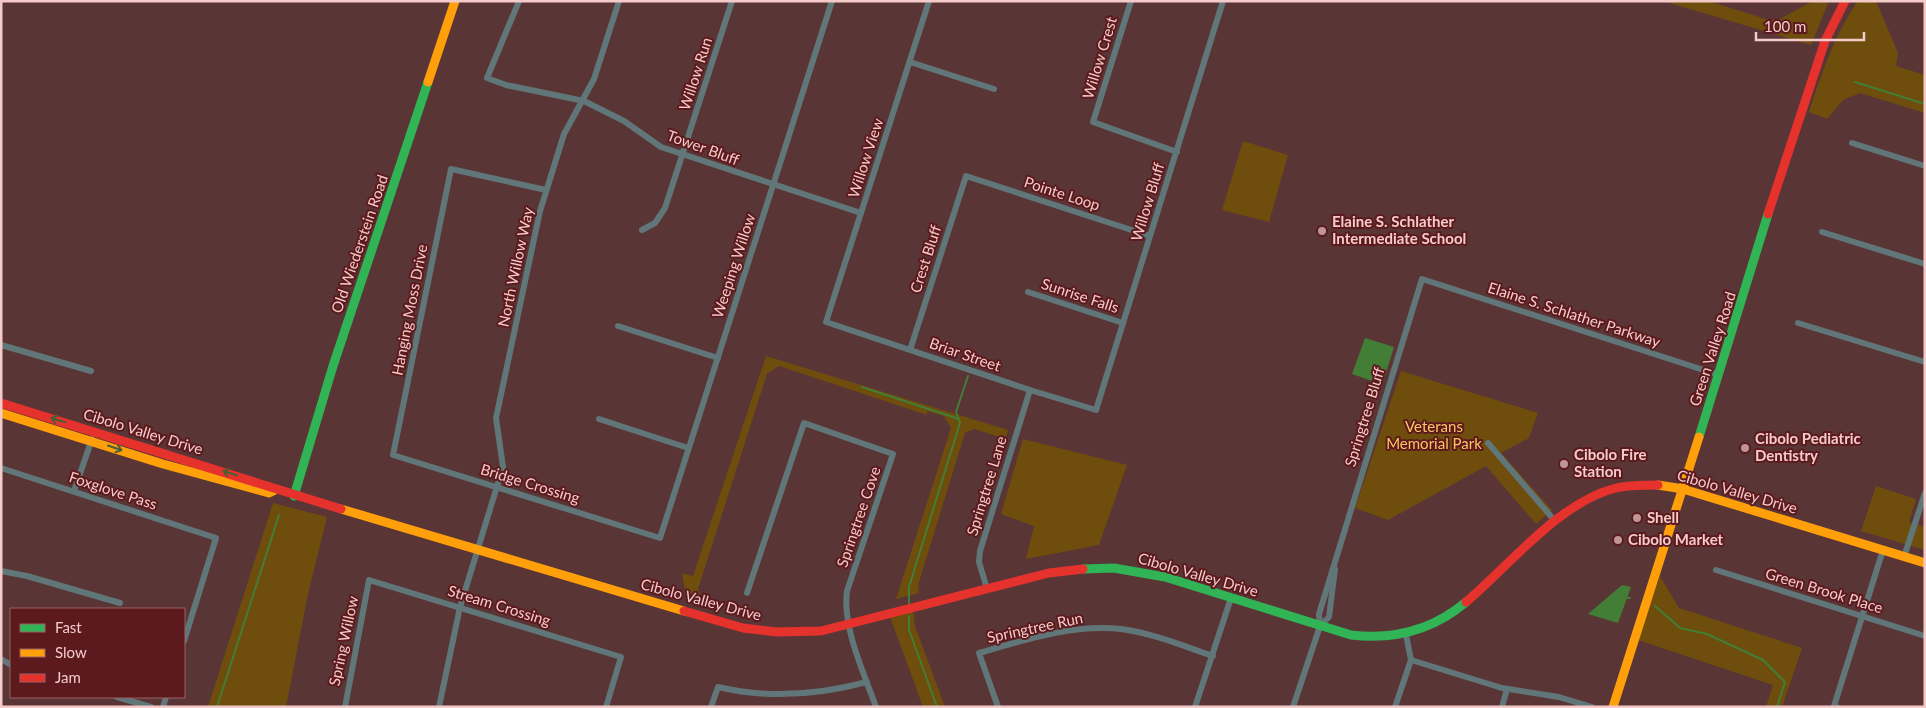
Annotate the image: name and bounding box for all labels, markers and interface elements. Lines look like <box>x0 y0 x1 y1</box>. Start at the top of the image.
scale bar <box>1756 10 1864 42</box>
street label: Willow Crest <box>1078 14 1120 101</box>
text: 100 m <box>1764 17 1806 35</box>
street label: Willow Run <box>675 35 715 112</box>
street label: Willow View <box>844 115 886 200</box>
street label: Tower Bluff <box>665 126 742 168</box>
street label: Willow Bluff <box>1127 160 1168 243</box>
street label: Old Wiederstein Road <box>327 172 391 315</box>
street label: Pointe Loop <box>1022 172 1102 214</box>
street label: North Willow Way <box>494 205 537 328</box>
street label: Weeping Willow <box>708 211 758 320</box>
place label: Elaine S. Schlather Intermediate School <box>1332 212 1466 247</box>
street label: Crest Bluff <box>906 223 944 295</box>
marker: Elaine S. Schlather Intermediate School <box>1316 225 1328 237</box>
street label: Hanging Moss Drive <box>387 243 431 377</box>
street label: Sunrise Falls <box>1039 274 1121 316</box>
street label: Elaine S. Schlather Parkway <box>1486 278 1663 351</box>
street label: Green Valley Road <box>1685 289 1739 408</box>
street label: Briar Street <box>927 333 1004 375</box>
street label: Springtree Bluff <box>1340 365 1388 469</box>
street label: Cibolo Valley Drive <box>81 404 205 458</box>
one-way arrow <box>50 414 66 424</box>
park label: Veterans Memorial Park <box>1386 417 1482 452</box>
place label: Cibolo Pediatric Dentistry <box>1755 429 1861 464</box>
street label: Springtree Lane <box>962 434 1010 538</box>
marker: Cibolo Pediatric Dentistry <box>1739 442 1751 454</box>
one-way arrow <box>106 444 122 453</box>
place label: Cibolo Fire Station <box>1574 445 1647 480</box>
marker: Cibolo Fire Station <box>1558 458 1570 470</box>
street label: Bridge Crossing <box>478 459 582 507</box>
street label: Springtree Cove <box>832 464 884 569</box>
street label: Cibolo Valley Drive <box>1675 465 1799 517</box>
street label: Foxglove Pass <box>67 467 160 513</box>
one-way arrow <box>222 468 238 478</box>
place label: Shell <box>1647 508 1679 526</box>
marker: Shell <box>1631 512 1643 524</box>
place label: Cibolo Market <box>1628 530 1724 548</box>
marker: Cibolo Market <box>1612 534 1624 546</box>
street label: Cibolo Valley Drive <box>1136 548 1260 600</box>
street label: Green Brook Place <box>1763 564 1885 617</box>
street label: Cibolo Valley Drive <box>639 574 764 624</box>
street label: Stream Crossing <box>446 581 553 629</box>
street label: Spring Willow <box>325 594 361 687</box>
legend <box>10 608 185 698</box>
street label: Springtree Run <box>985 608 1084 646</box>
text: Fast <box>55 618 82 636</box>
text: Slow <box>55 643 87 661</box>
text: Jam <box>55 668 81 686</box>

